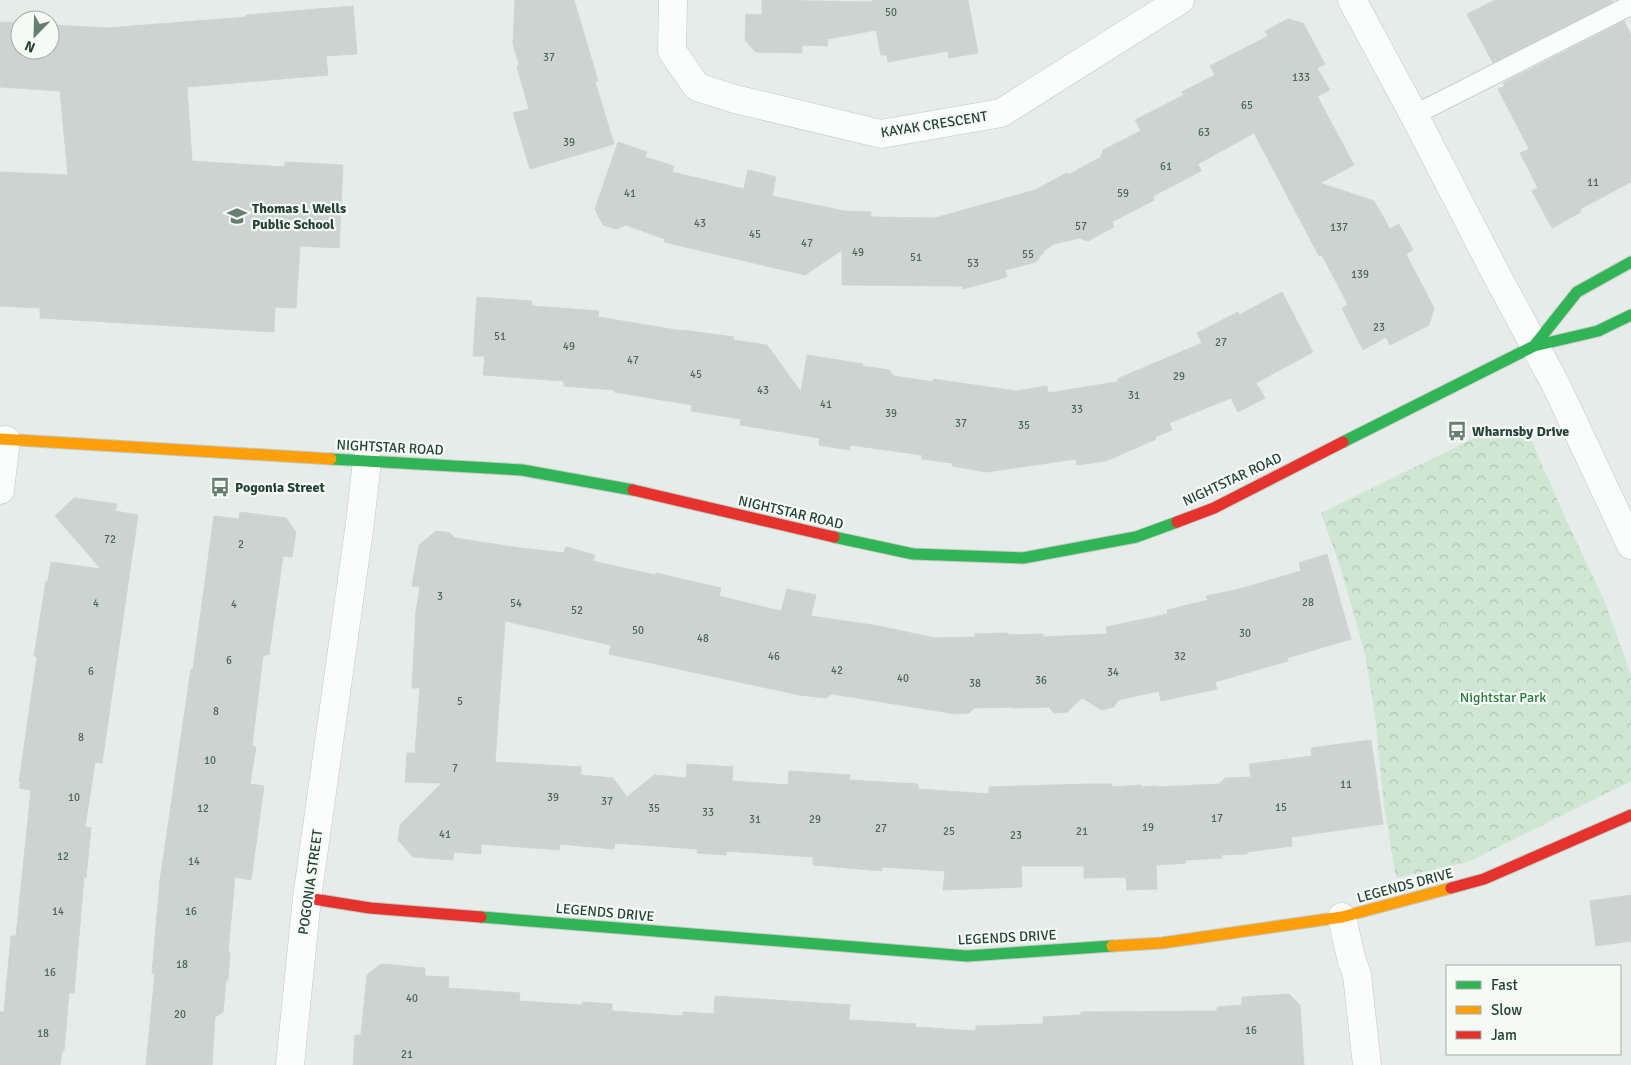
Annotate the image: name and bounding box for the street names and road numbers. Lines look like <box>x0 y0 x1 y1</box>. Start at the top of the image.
street label: KAYAK CRESCENT <box>880 108 989 141</box>
street label: NIGHTSTAR ROAD <box>336 436 444 459</box>
street label: NIGHTSTAR ROAD <box>1180 449 1284 510</box>
street label: NIGHTSTAR ROAD <box>737 492 845 533</box>
street label: POGONIA STREET <box>295 828 326 936</box>
street label: LEGENDS DRIVE <box>1355 864 1455 906</box>
street label: LEGENDS DRIVE <box>555 900 655 925</box>
street label: LEGENDS DRIVE <box>957 926 1057 949</box>

